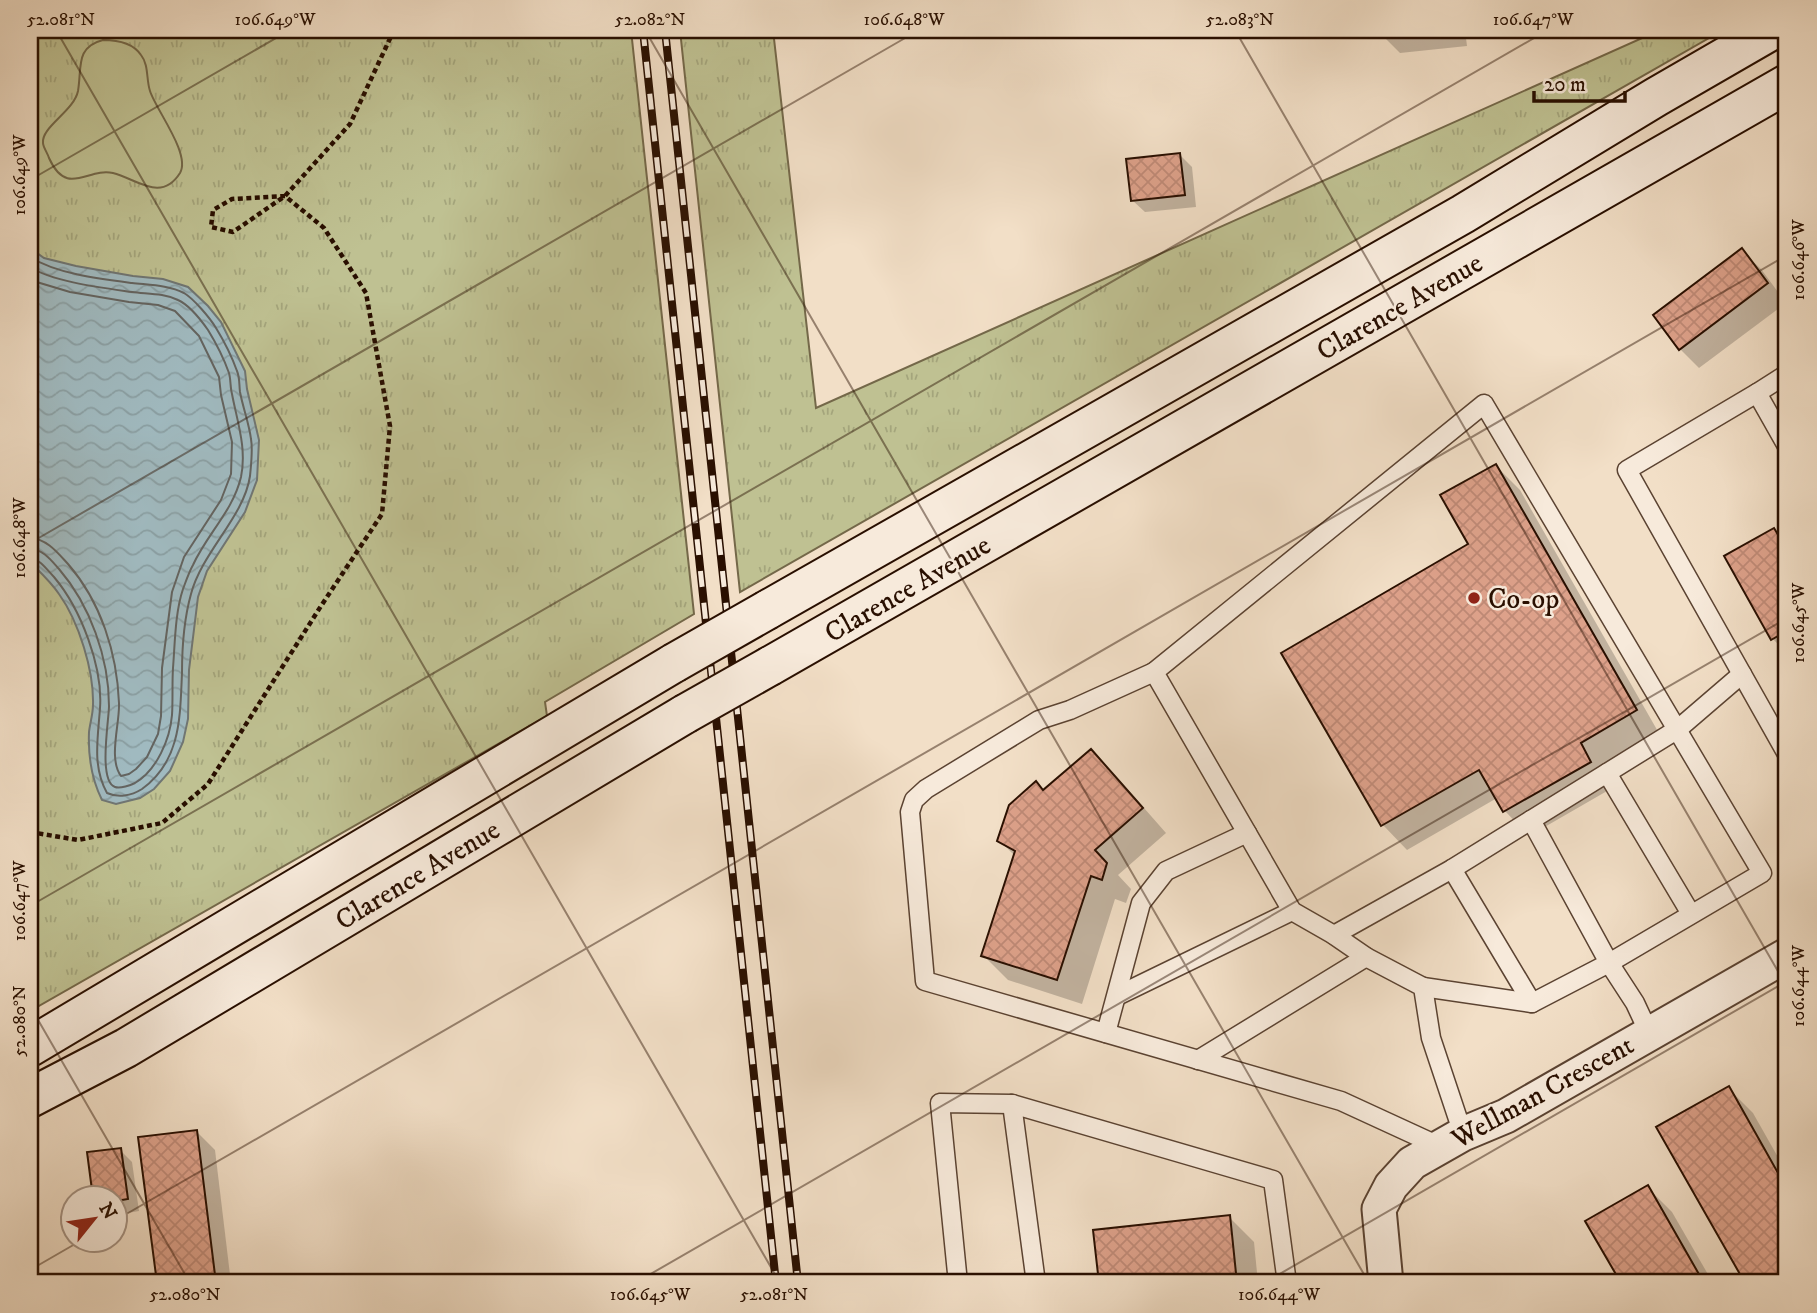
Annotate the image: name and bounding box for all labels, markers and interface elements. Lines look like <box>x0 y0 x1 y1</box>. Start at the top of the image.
text: 52.081°N <box>27 9 95 31</box>
text: 106.649°W <box>235 9 316 31</box>
text: 52.082°N <box>615 9 685 31</box>
text: 106.648°W <box>864 9 945 31</box>
text: 52.083°N <box>1206 9 1274 31</box>
text: 106.647°W <box>1493 9 1574 31</box>
scale bar <box>1534 60 1624 104</box>
text: 20 m <box>1544 72 1586 98</box>
text: 106.649°W <box>9 134 31 215</box>
text: 106.646°W <box>1788 219 1810 301</box>
street label: Clarence Avenue <box>1311 246 1489 369</box>
text: 106.648°W <box>9 497 31 578</box>
street label: Clarence Avenue <box>819 528 997 651</box>
place label: Co-op <box>1488 582 1559 617</box>
text: 106.645°W <box>1788 582 1810 663</box>
marker: Co-op <box>1466 590 1482 606</box>
street label: Clarence Avenue <box>329 812 506 938</box>
text: 106.647°W <box>9 860 31 941</box>
text: 106.644°W <box>1788 944 1810 1027</box>
text: 52.080°N <box>9 985 31 1057</box>
street label: Wellman Crescent <box>1444 1028 1640 1157</box>
north arrow <box>60 1184 130 1254</box>
text: N <box>94 1199 121 1224</box>
text: 52.080°N <box>149 1284 221 1306</box>
text: 106.645°W <box>610 1284 691 1306</box>
text: 52.081°N <box>740 1284 808 1306</box>
text: 106.644°W <box>1238 1284 1321 1306</box>

